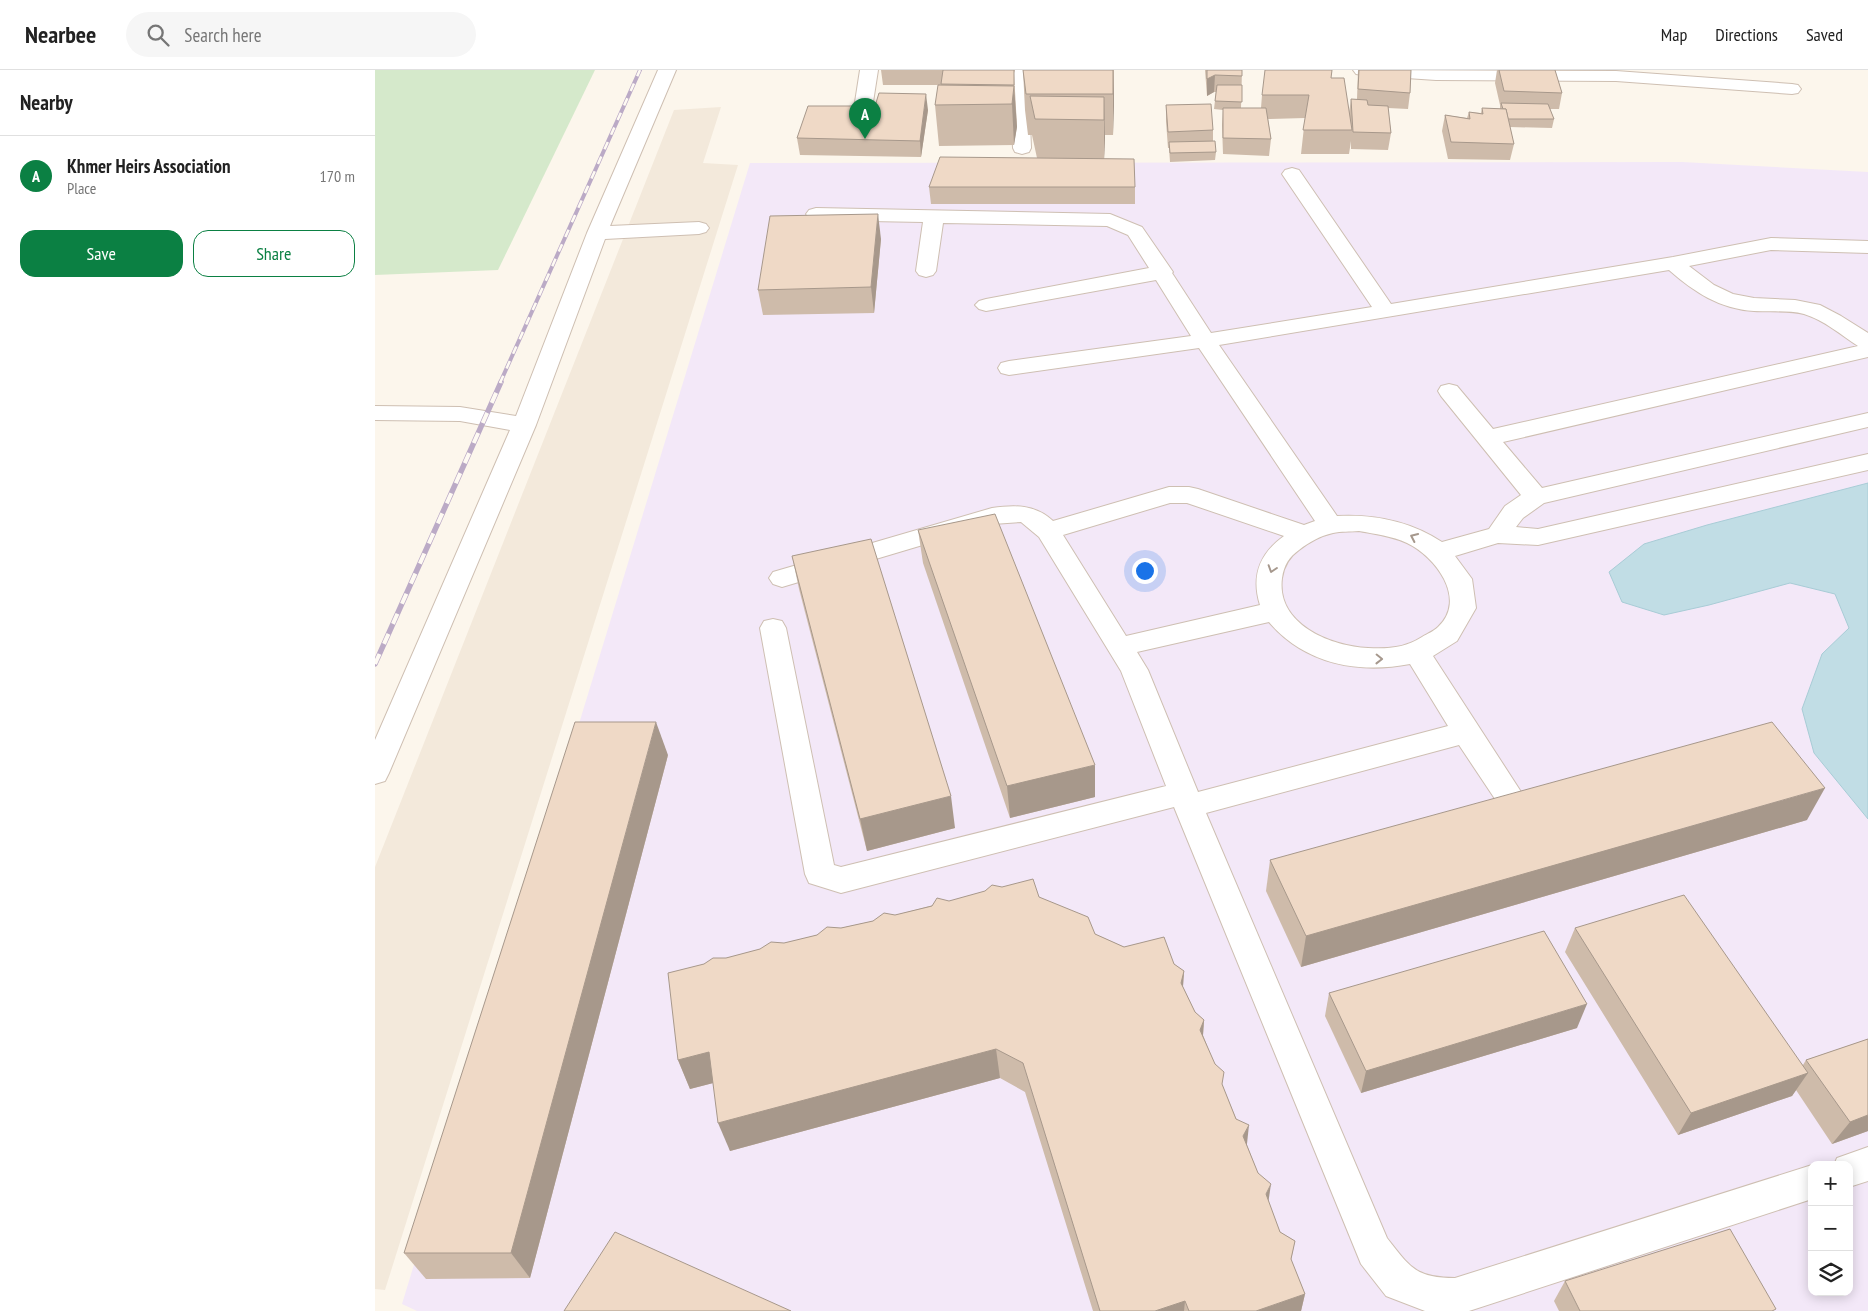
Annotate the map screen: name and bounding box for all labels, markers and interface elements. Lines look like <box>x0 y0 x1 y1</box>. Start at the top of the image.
search box <box>126 12 476 57</box>
text: Nearbee <box>25 19 96 50</box>
icon: search <box>144 21 172 49</box>
text: Search here <box>184 23 262 47</box>
text: Map <box>1661 23 1687 46</box>
text: Directions <box>1715 23 1778 46</box>
text: Saved <box>1806 23 1843 46</box>
text: Nearby <box>20 89 73 116</box>
pin: A <box>849 98 881 139</box>
text: Khmer Heirs Association <box>67 154 230 178</box>
text: A <box>32 166 40 186</box>
text: 170 m <box>320 166 355 186</box>
text: Place <box>67 178 96 198</box>
button: Save <box>20 230 183 277</box>
button: Share <box>193 230 355 277</box>
one-way arrow <box>1410 533 1419 543</box>
your location <box>1132 558 1158 584</box>
one-way arrow <box>1268 564 1278 573</box>
one-way arrow <box>1375 653 1383 664</box>
map controls <box>1808 1161 1853 1296</box>
button: + <box>1808 1161 1853 1206</box>
button: − <box>1808 1206 1853 1251</box>
button: layers <box>1808 1251 1853 1296</box>

